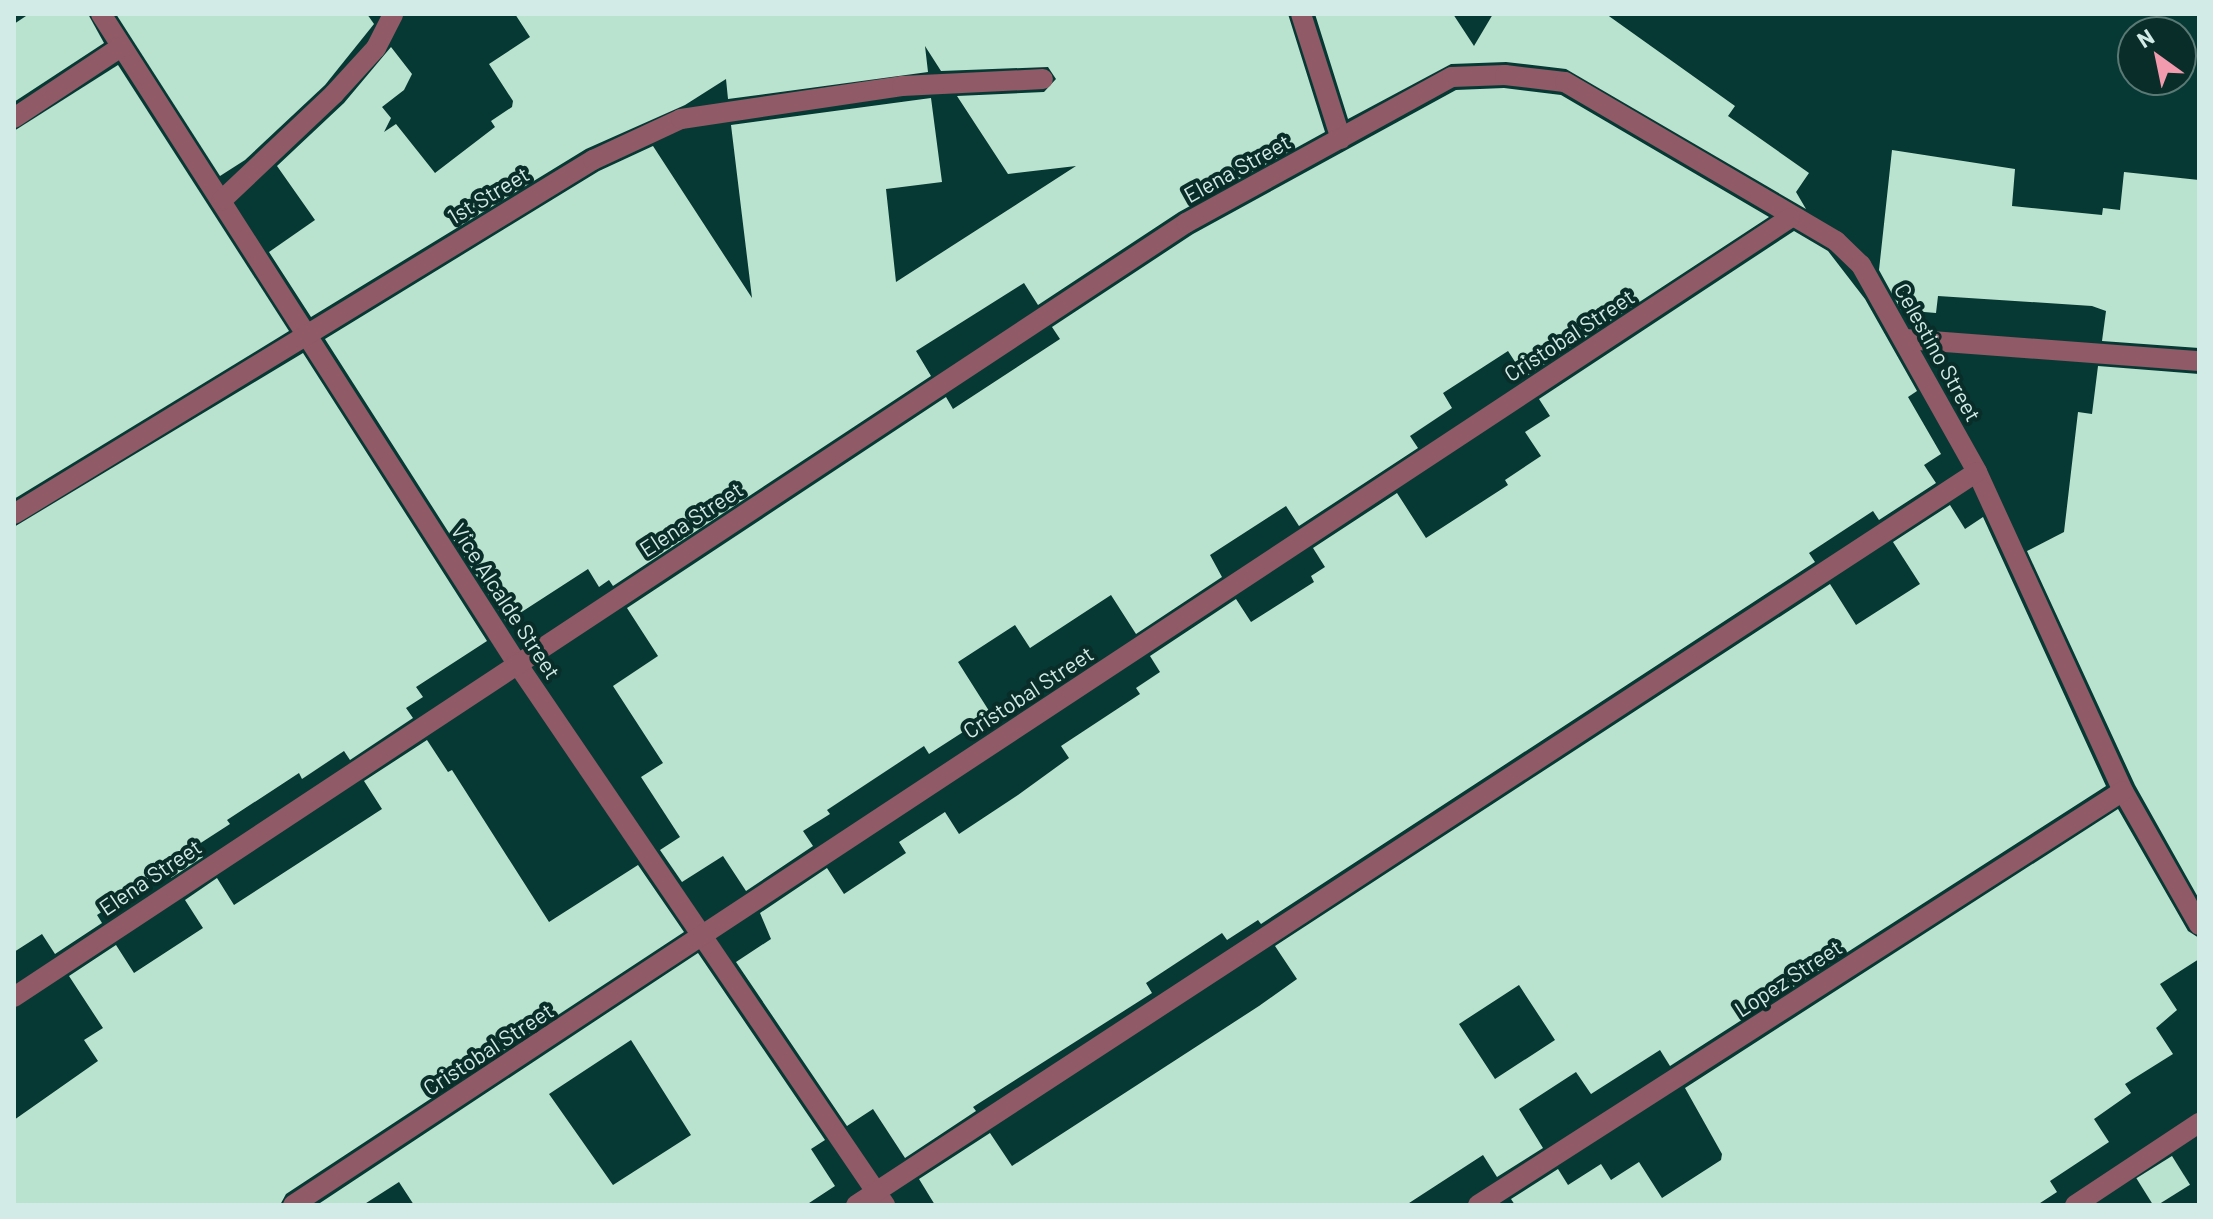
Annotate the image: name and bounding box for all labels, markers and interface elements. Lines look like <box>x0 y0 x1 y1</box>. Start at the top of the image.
north arrow <box>2117 16 2197 96</box>
text: N <box>2132 23 2158 52</box>
street label: Elena Street <box>1179 128 1295 208</box>
street label: 1st Street <box>442 160 534 230</box>
street label: Celestino Street <box>1889 278 1987 426</box>
street label: Cristobal Street <box>1499 283 1639 387</box>
street label: Elena Street <box>634 476 748 562</box>
street label: Vice Alcalde Street <box>446 518 566 684</box>
street label: Cristobal Street <box>958 640 1098 744</box>
street label: Elena Street <box>94 833 206 921</box>
street label: Lopez Street <box>1729 934 1847 1022</box>
street label: Cristobal Street <box>418 997 558 1101</box>

